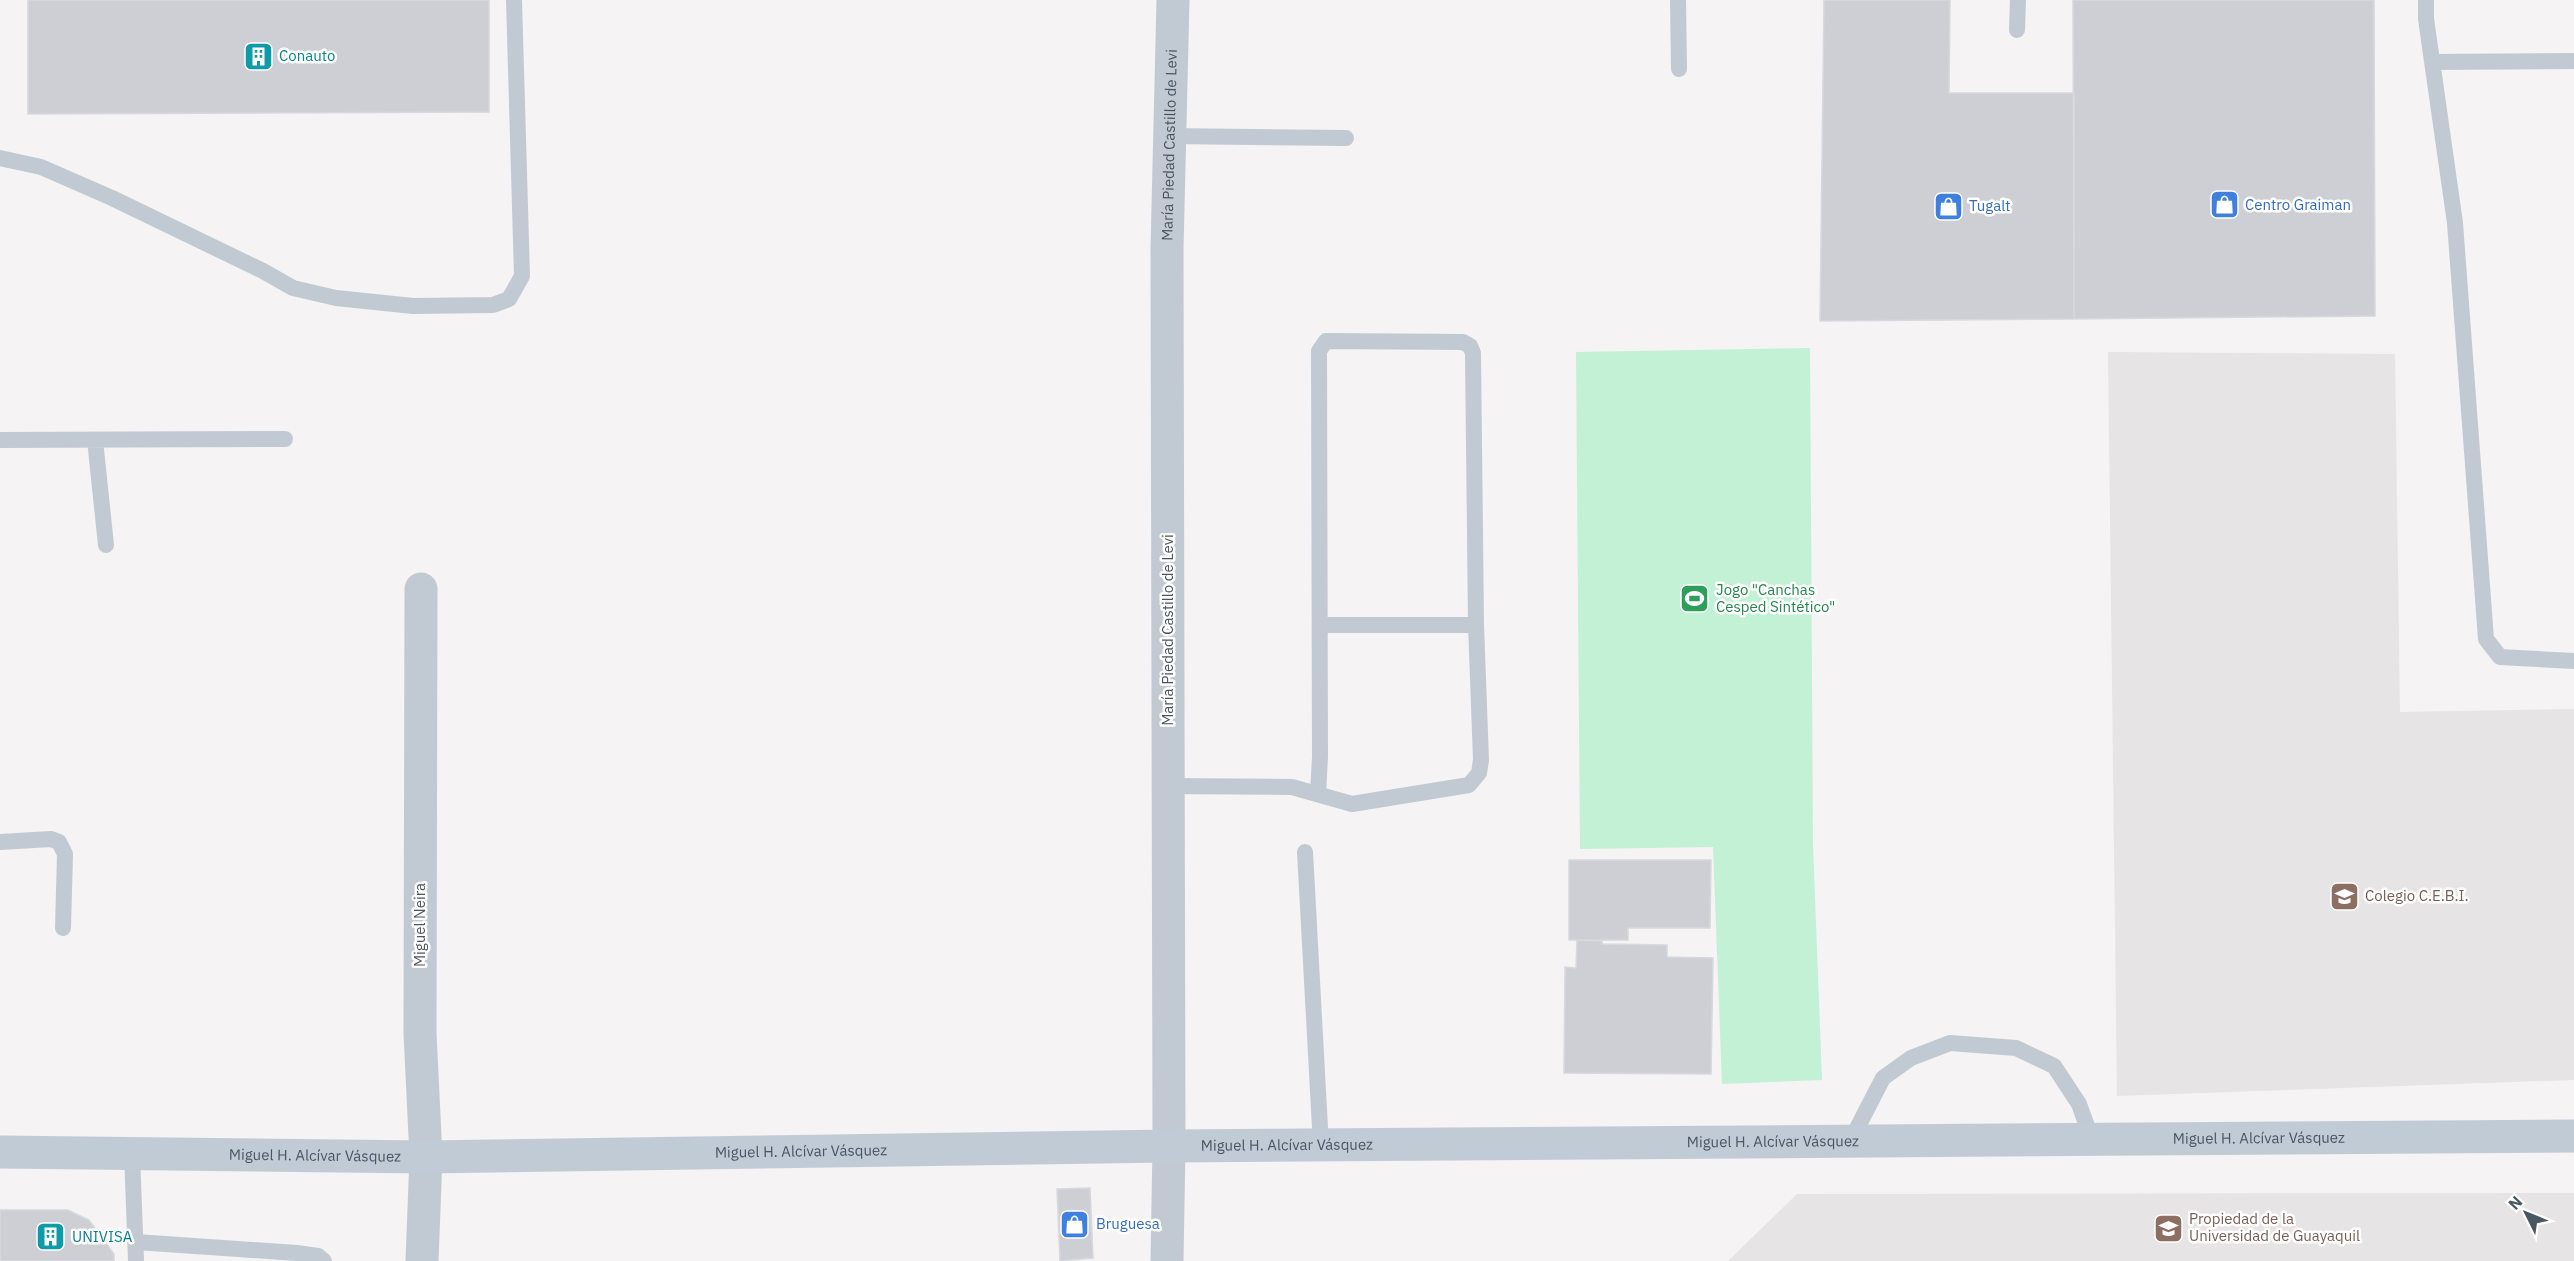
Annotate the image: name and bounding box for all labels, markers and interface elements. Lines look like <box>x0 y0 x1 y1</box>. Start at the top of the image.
building icon: Conauto <box>242 40 274 72</box>
place label: Conauto <box>279 46 335 65</box>
street label: María Piedad Castillo de Levi <box>1157 49 1181 241</box>
shop icon: Centro Graiman <box>2208 189 2240 221</box>
shop icon: Tugalt <box>1932 190 1964 222</box>
place label: Centro Graiman <box>2245 195 2351 214</box>
place label: Tugalt <box>1969 196 2011 215</box>
street label: María Piedad Castillo de Levi <box>1158 534 1177 726</box>
place label: Jogo "Canchas Cesped Sintético" <box>1716 580 1835 616</box>
sports icon: Jogo "Canchas Cesped Sintético" <box>1679 583 1711 615</box>
school or university icon: Colegio C.E.B.I. <box>2328 880 2360 912</box>
street label: Miguel Neira <box>410 883 429 967</box>
place label: Colegio C.E.B.I. <box>2365 886 2469 905</box>
street label: Miguel H. Alcívar Vásquez <box>2173 1128 2345 1148</box>
street label: Miguel H. Alcívar Vásquez <box>1687 1131 1859 1151</box>
street label: Miguel H. Alcívar Vásquez <box>1201 1135 1373 1155</box>
street label: Miguel H. Alcívar Vásquez <box>715 1140 887 1162</box>
street label: Miguel H. Alcívar Vásquez <box>229 1145 401 1166</box>
north arrow <box>2496 1183 2556 1243</box>
text: N <box>2504 1192 2526 1214</box>
shop icon: Bruguesa <box>1059 1208 1091 1240</box>
place label: Propiedad de la Universidad de Guayaquil <box>2189 1209 2360 1245</box>
school or university icon: Propiedad de la Universidad de Guayaquil <box>2152 1212 2184 1244</box>
place label: Bruguesa <box>1096 1214 1160 1233</box>
building icon: UNIVISA <box>35 1221 67 1253</box>
place label: UNIVISA <box>72 1227 133 1246</box>

